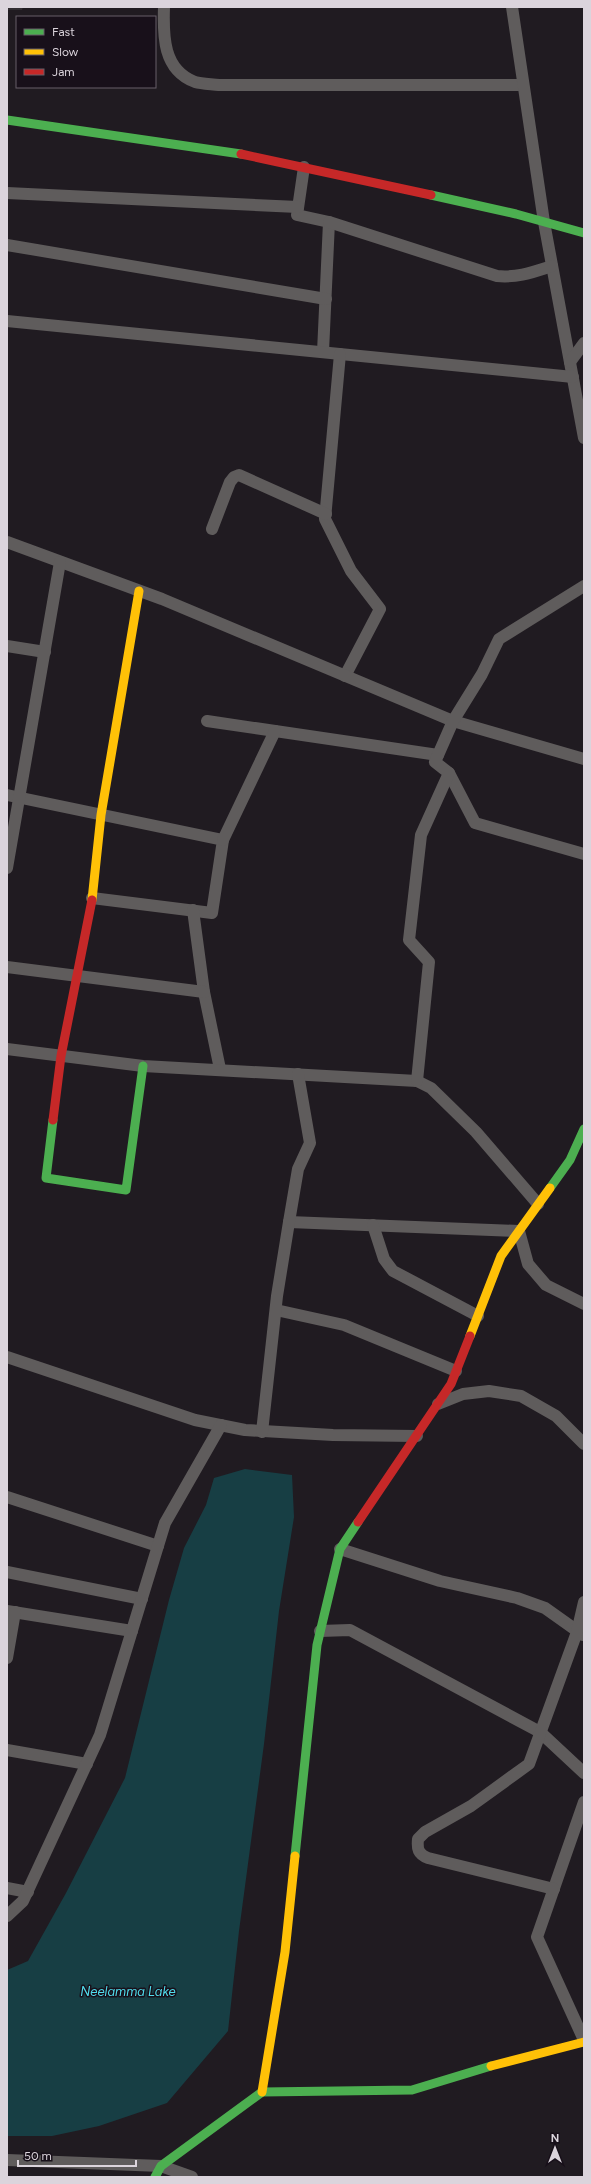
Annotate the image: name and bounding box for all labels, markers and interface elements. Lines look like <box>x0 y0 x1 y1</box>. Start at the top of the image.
legend <box>16 16 156 88</box>
text: Fast <box>52 25 75 39</box>
text: Slow <box>52 45 79 59</box>
text: Jam <box>52 65 75 79</box>
water label: Neelamma Lake <box>80 1984 176 1999</box>
north arrow <box>535 2128 575 2168</box>
text: N <box>551 2132 559 2145</box>
scale bar <box>18 2142 136 2168</box>
text: 50 m <box>24 2149 52 2163</box>

